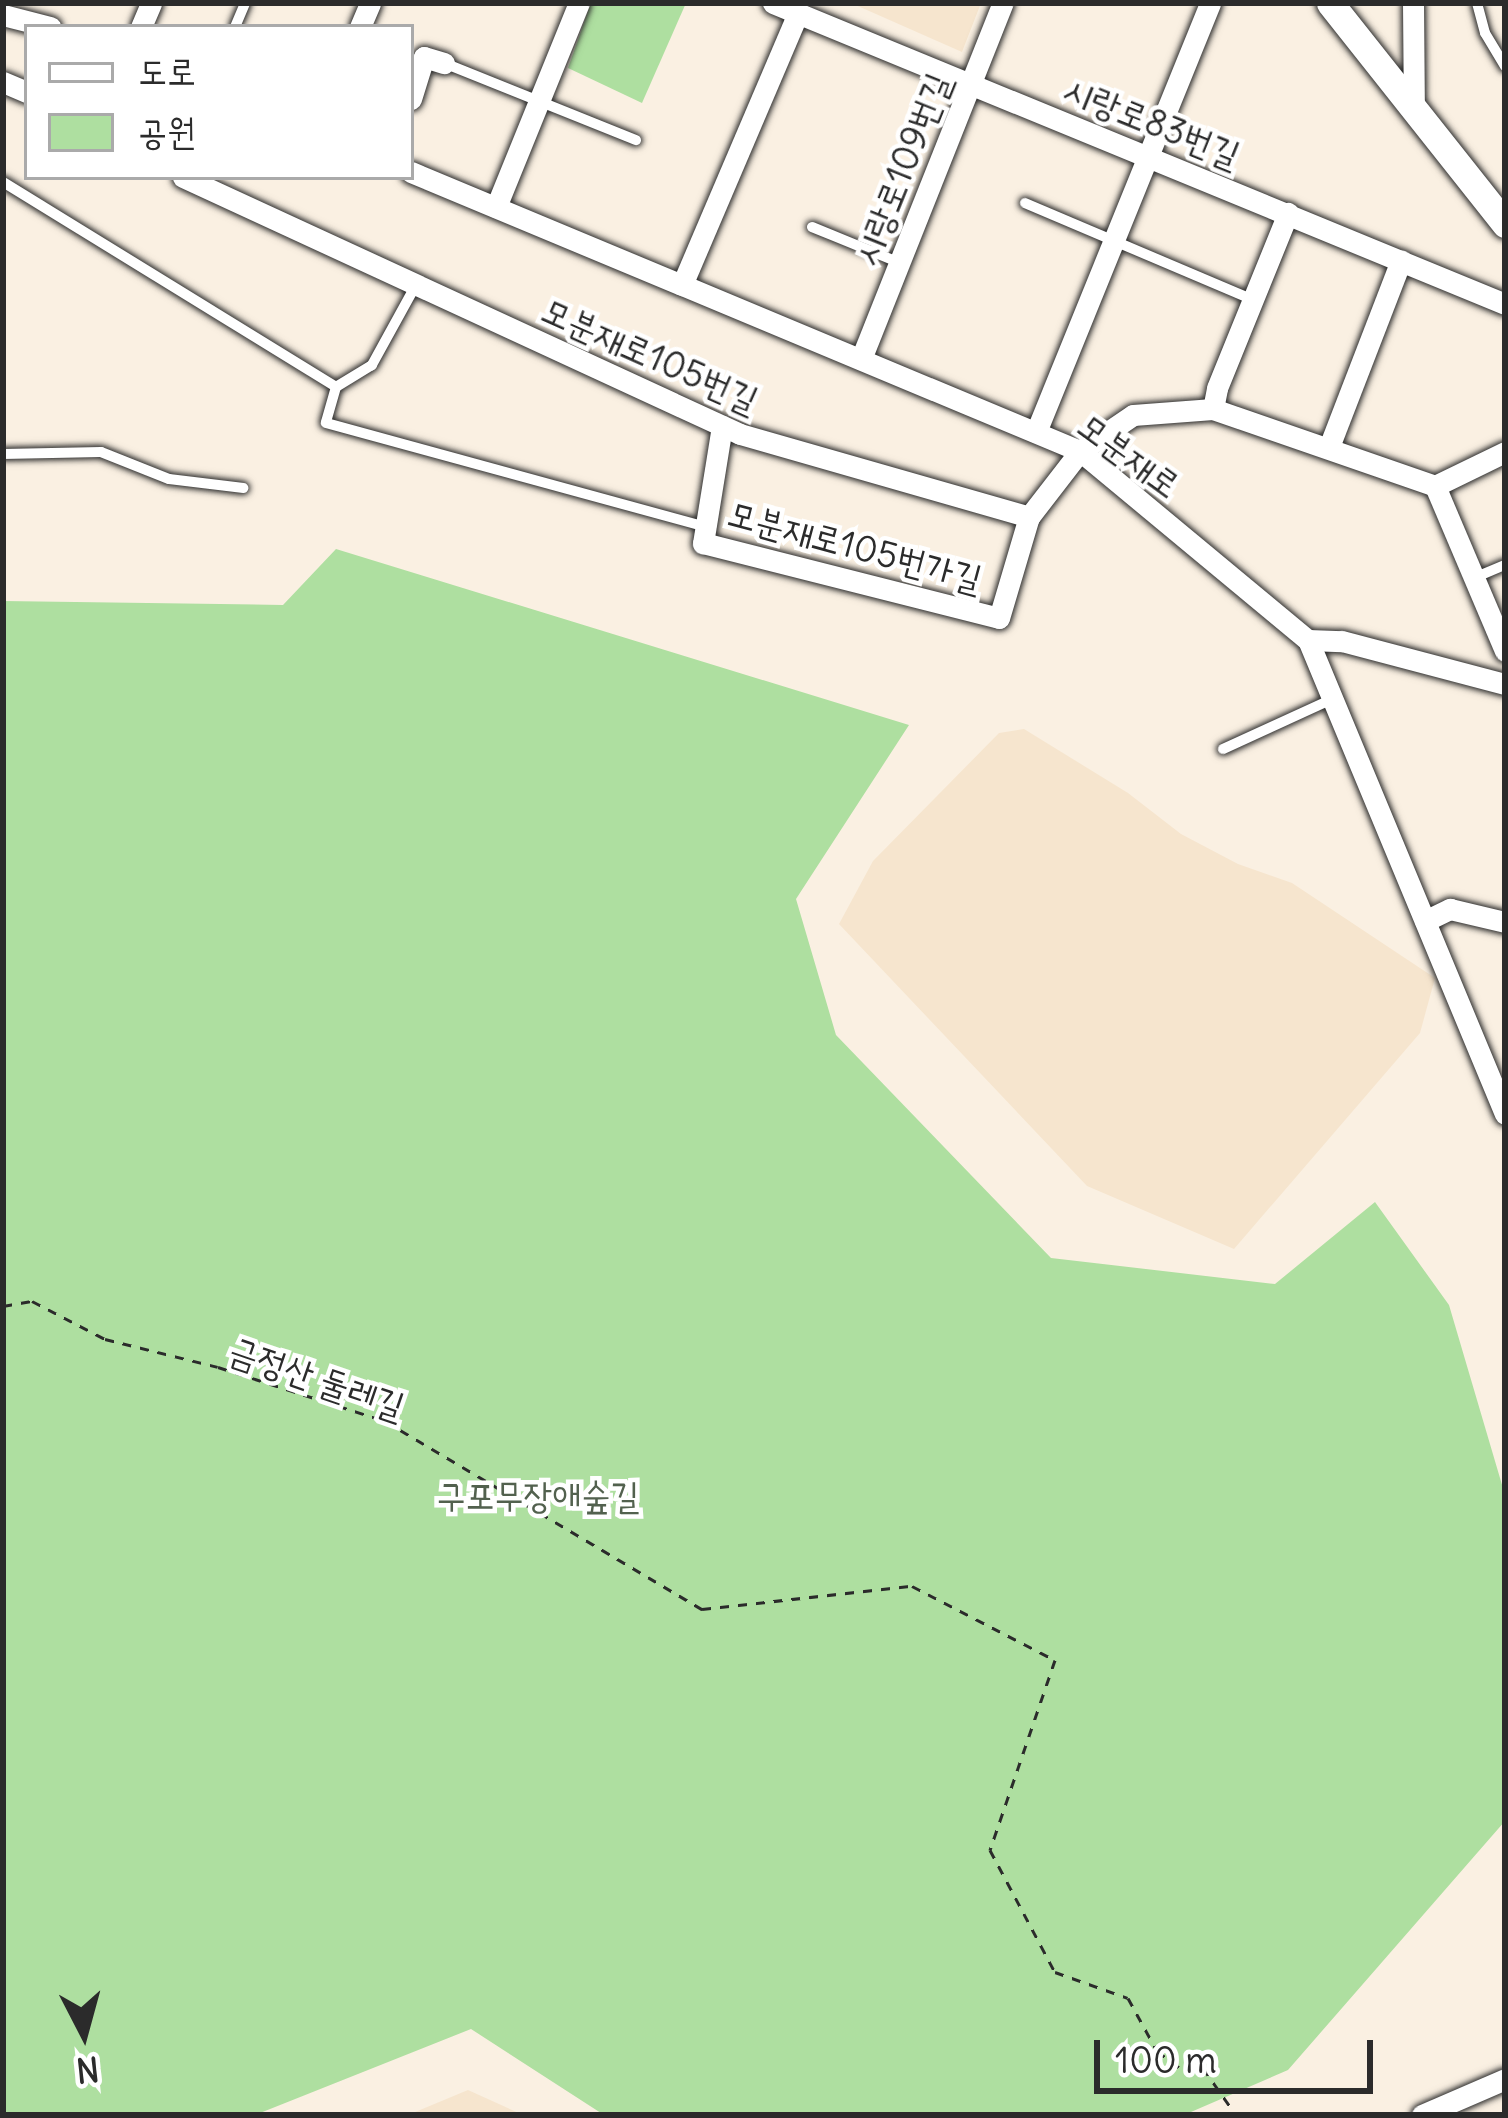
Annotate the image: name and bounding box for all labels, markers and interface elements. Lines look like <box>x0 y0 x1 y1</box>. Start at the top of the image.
legend <box>24 24 414 180</box>
text: 도로 <box>138 49 196 94</box>
street label: 시랑로109번길 <box>844 67 960 271</box>
street label: 시랑로83번길 <box>1058 67 1246 177</box>
text: 공원 <box>138 109 196 154</box>
street label: 모분재로105번길 <box>535 288 765 422</box>
street label: 모분재로 <box>1069 403 1189 507</box>
street label: 모분재로105번가길 <box>723 491 987 601</box>
street label: 금정산 둘레길 <box>224 1328 410 1428</box>
park label: 구포무장애숲길 <box>437 1474 639 1518</box>
north arrow <box>24 1974 144 2094</box>
scale bar <box>1100 2016 1379 2090</box>
text: 100 m <box>1115 2038 1217 2083</box>
text: N <box>74 2048 101 2092</box>

